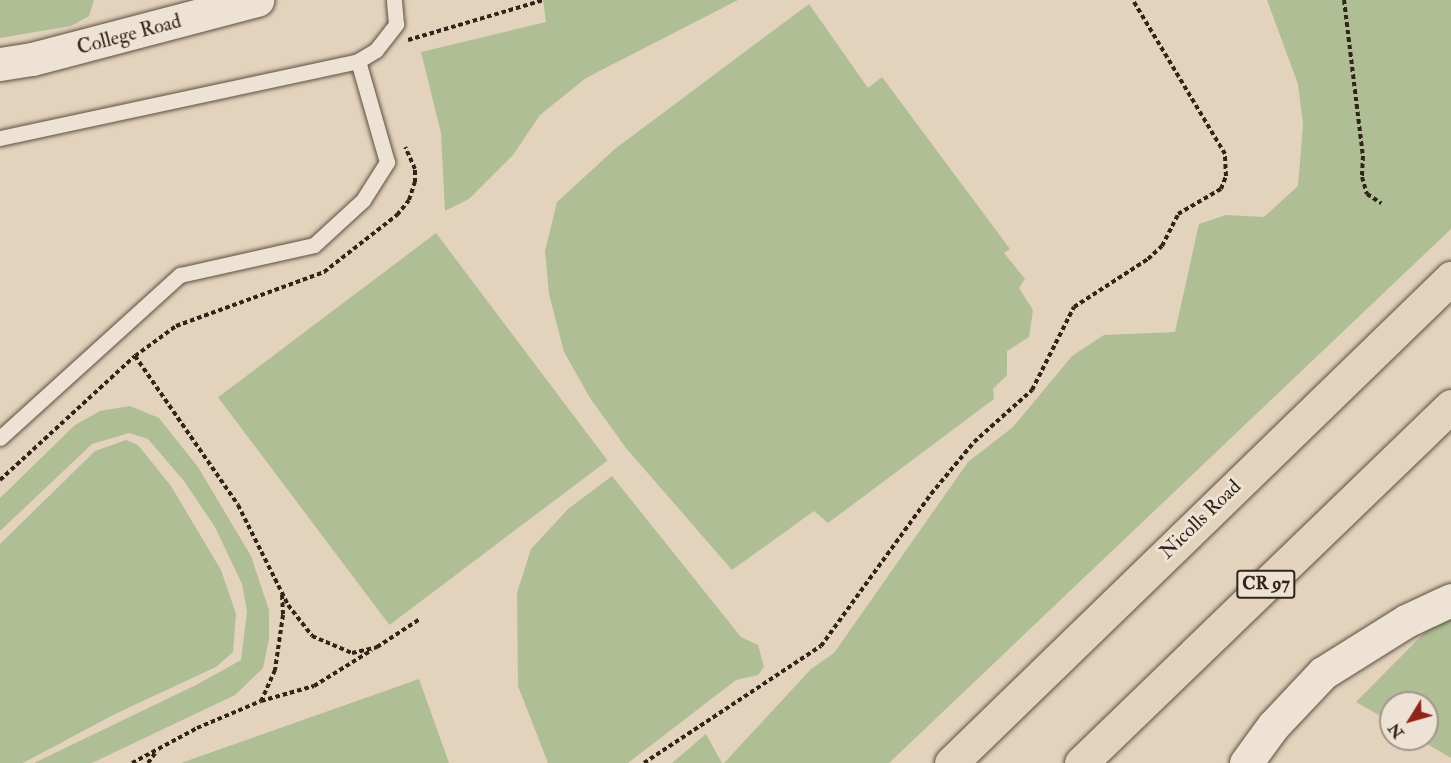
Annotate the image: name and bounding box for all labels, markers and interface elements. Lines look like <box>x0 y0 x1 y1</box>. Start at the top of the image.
street label: College Road <box>74 9 184 59</box>
street label: Nicolls Road <box>1154 474 1246 564</box>
road number: CR 97 <box>1236 569 1296 599</box>
north arrow <box>1379 691 1439 751</box>
text: N <box>1384 719 1409 742</box>

